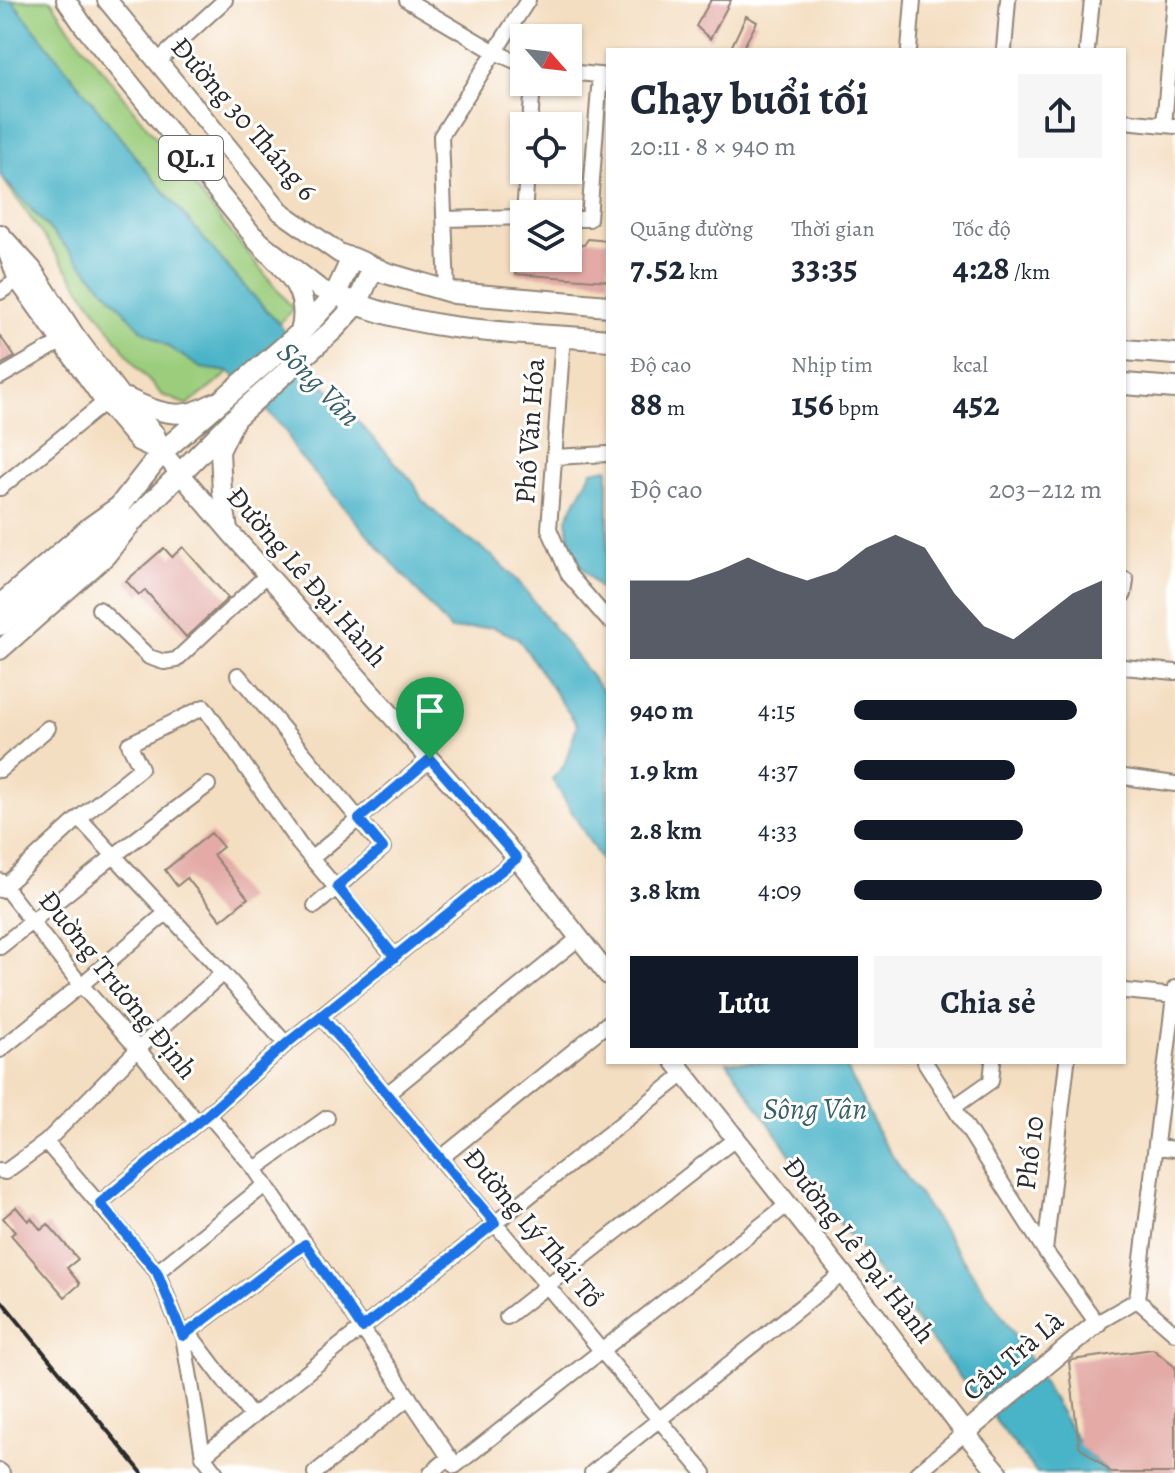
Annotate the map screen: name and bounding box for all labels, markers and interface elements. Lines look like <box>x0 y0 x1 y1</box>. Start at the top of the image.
north arrow <box>510 24 582 96</box>
map controls <box>510 24 582 272</box>
street label: Đường 30 Tháng 6 <box>162 29 326 209</box>
text: Chạy buổi tối <box>630 69 869 129</box>
button: share <box>1018 74 1102 158</box>
button: locate <box>510 112 582 184</box>
text: 20:11 · 8 × 940 m <box>630 129 796 164</box>
road number: QL.1 <box>159 136 223 180</box>
button: layers <box>510 200 582 272</box>
text: Quãng đường <box>630 214 753 244</box>
text: Thời gian <box>791 214 875 244</box>
text: Tốc độ <box>953 214 1011 244</box>
text: 7.52 <box>630 244 685 291</box>
text: 33:35 <box>791 244 858 291</box>
text: 4:28 <box>953 244 1009 291</box>
text: km <box>685 257 718 287</box>
text: /km <box>1009 257 1050 287</box>
water label: Sông Vân <box>268 333 370 435</box>
text: Độ cao <box>630 350 691 380</box>
text: Nhịp tim <box>791 350 873 380</box>
text: kcal <box>953 350 988 380</box>
street label: Phố Văn Hóa <box>506 357 554 505</box>
text: 88 <box>630 380 663 427</box>
text: 156 <box>791 380 834 427</box>
text: 452 <box>953 380 1000 427</box>
text: m <box>663 393 685 423</box>
text: bpm <box>834 393 879 423</box>
text: Độ cao <box>630 472 702 507</box>
text: 203–212 m <box>989 472 1102 507</box>
street label: Đường Lê Đại Hành <box>218 479 396 675</box>
pin <box>396 677 464 759</box>
icon: arrive <box>408 689 452 733</box>
text: 940 m <box>630 693 694 728</box>
text: 4:15 <box>758 693 796 728</box>
text: 1.9 km <box>630 753 698 788</box>
text: 4:37 <box>758 753 798 788</box>
text: 2.8 km <box>630 813 702 848</box>
text: 4:33 <box>758 813 798 848</box>
text: 3.8 km <box>630 873 701 908</box>
text: 4:09 <box>758 873 802 908</box>
street label: Đuờng Trương Định <box>30 883 206 1087</box>
button: Lưu <box>630 956 858 1048</box>
button: Chia sẻ <box>874 956 1102 1048</box>
water label: Sông Vân <box>763 1089 867 1129</box>
street label: Phố 10 <box>1007 1114 1053 1192</box>
street label: Đường Lý Thái Tổ <box>455 1140 611 1316</box>
street label: Đường Lê Đại Hành <box>774 1149 944 1351</box>
street label: Cầu Trà Là <box>954 1302 1072 1410</box>

